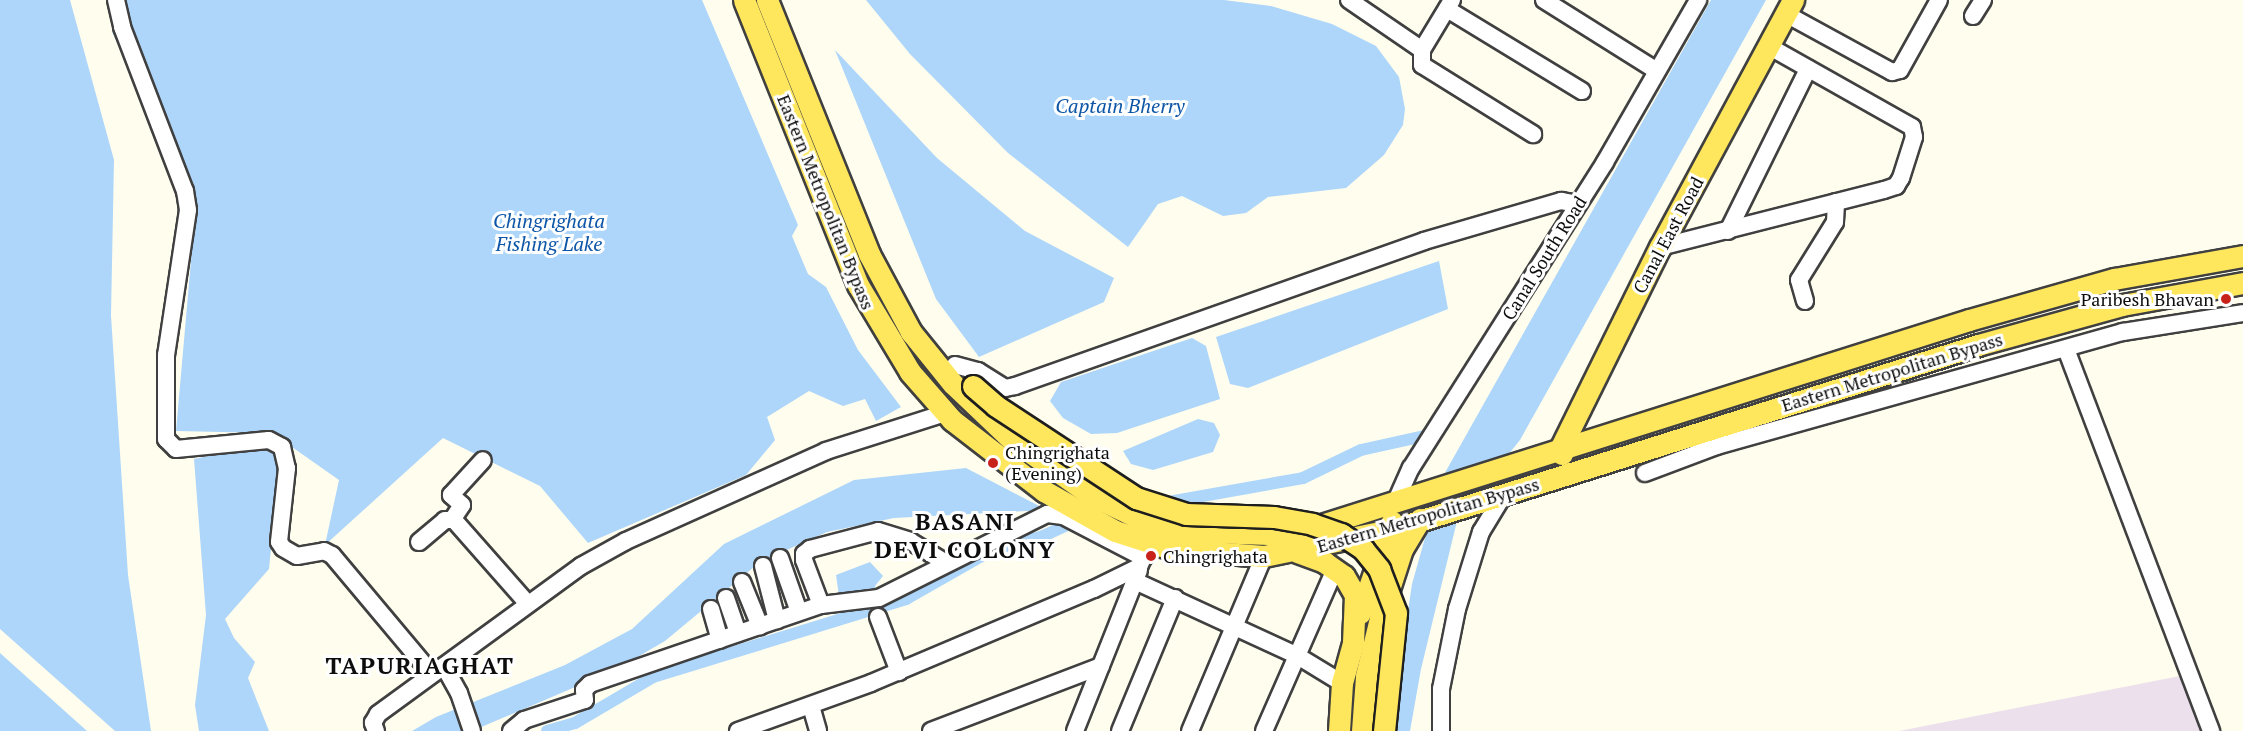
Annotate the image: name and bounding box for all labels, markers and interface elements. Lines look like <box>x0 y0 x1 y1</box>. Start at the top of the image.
street label: Eastern Metropolitan Bypass <box>773 91 879 313</box>
water label: Captain Bherry <box>1055 93 1185 117</box>
street label: Canal East Road <box>1628 173 1708 297</box>
street label: Canal South Road <box>1497 192 1591 324</box>
water label: Chingrighata Fishing Lake <box>493 208 605 255</box>
place label: Paribesh Bhavan <box>2081 288 2214 310</box>
marker: Paribesh Bhavan <box>2219 292 2233 306</box>
street label: Eastern Metropolitan Bypass <box>1779 328 2005 416</box>
place label: Chingrighata (Evening) <box>1005 442 1110 484</box>
marker: Chingrighata (Evening) <box>986 456 1000 470</box>
street label: Eastern Metropolitan Bypass <box>1314 473 1542 557</box>
district label: BASANI DEVI COLONY <box>874 508 1056 564</box>
place label: Chingrighata <box>1163 545 1268 567</box>
marker: Chingrighata <box>1144 549 1158 563</box>
district label: TAPURIAGHAT <box>325 652 515 680</box>

